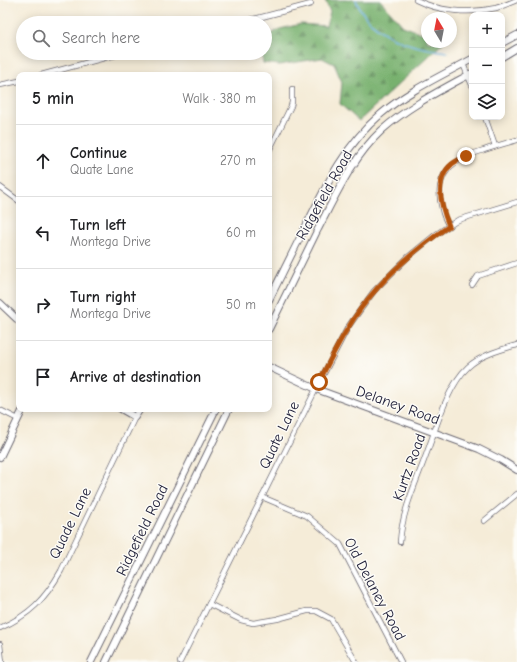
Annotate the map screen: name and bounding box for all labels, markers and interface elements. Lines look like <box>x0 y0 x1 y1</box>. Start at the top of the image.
north arrow <box>421 12 457 48</box>
map controls <box>469 12 505 120</box>
button: + <box>469 12 505 48</box>
search box <box>16 16 272 60</box>
icon: search <box>30 27 52 49</box>
text: Search here <box>62 29 140 47</box>
button: − <box>469 48 505 84</box>
button: layers <box>469 84 505 120</box>
text: 5 min <box>32 89 74 108</box>
text: Walk · 380 m <box>183 91 256 106</box>
text: Continue <box>70 144 127 162</box>
street label: Ridgefield Road <box>292 147 356 243</box>
route end <box>457 147 475 165</box>
icon: ahead <box>32 150 54 172</box>
text: 270 m <box>220 153 256 168</box>
text: Quate Lane <box>70 162 133 177</box>
text: Turn left <box>70 216 126 234</box>
icon: left <box>32 222 54 244</box>
text: 60 m <box>226 225 256 240</box>
text: Montega Drive <box>70 234 151 249</box>
text: Turn right <box>70 288 136 306</box>
icon: right <box>32 294 54 316</box>
text: 50 m <box>226 297 256 312</box>
text: Montega Drive <box>70 306 151 321</box>
icon: arrive <box>32 366 54 388</box>
text: Arrive at destination <box>70 368 201 386</box>
route start <box>310 373 328 391</box>
street label: Delaney Road <box>354 382 442 428</box>
street label: Quate Lane <box>255 398 303 472</box>
street label: Kurtz Road <box>389 431 429 503</box>
street label: Ridgefield Road <box>112 481 172 579</box>
street label: Quade Lane <box>45 484 95 562</box>
street label: Old Delaney Road <box>340 535 410 643</box>

